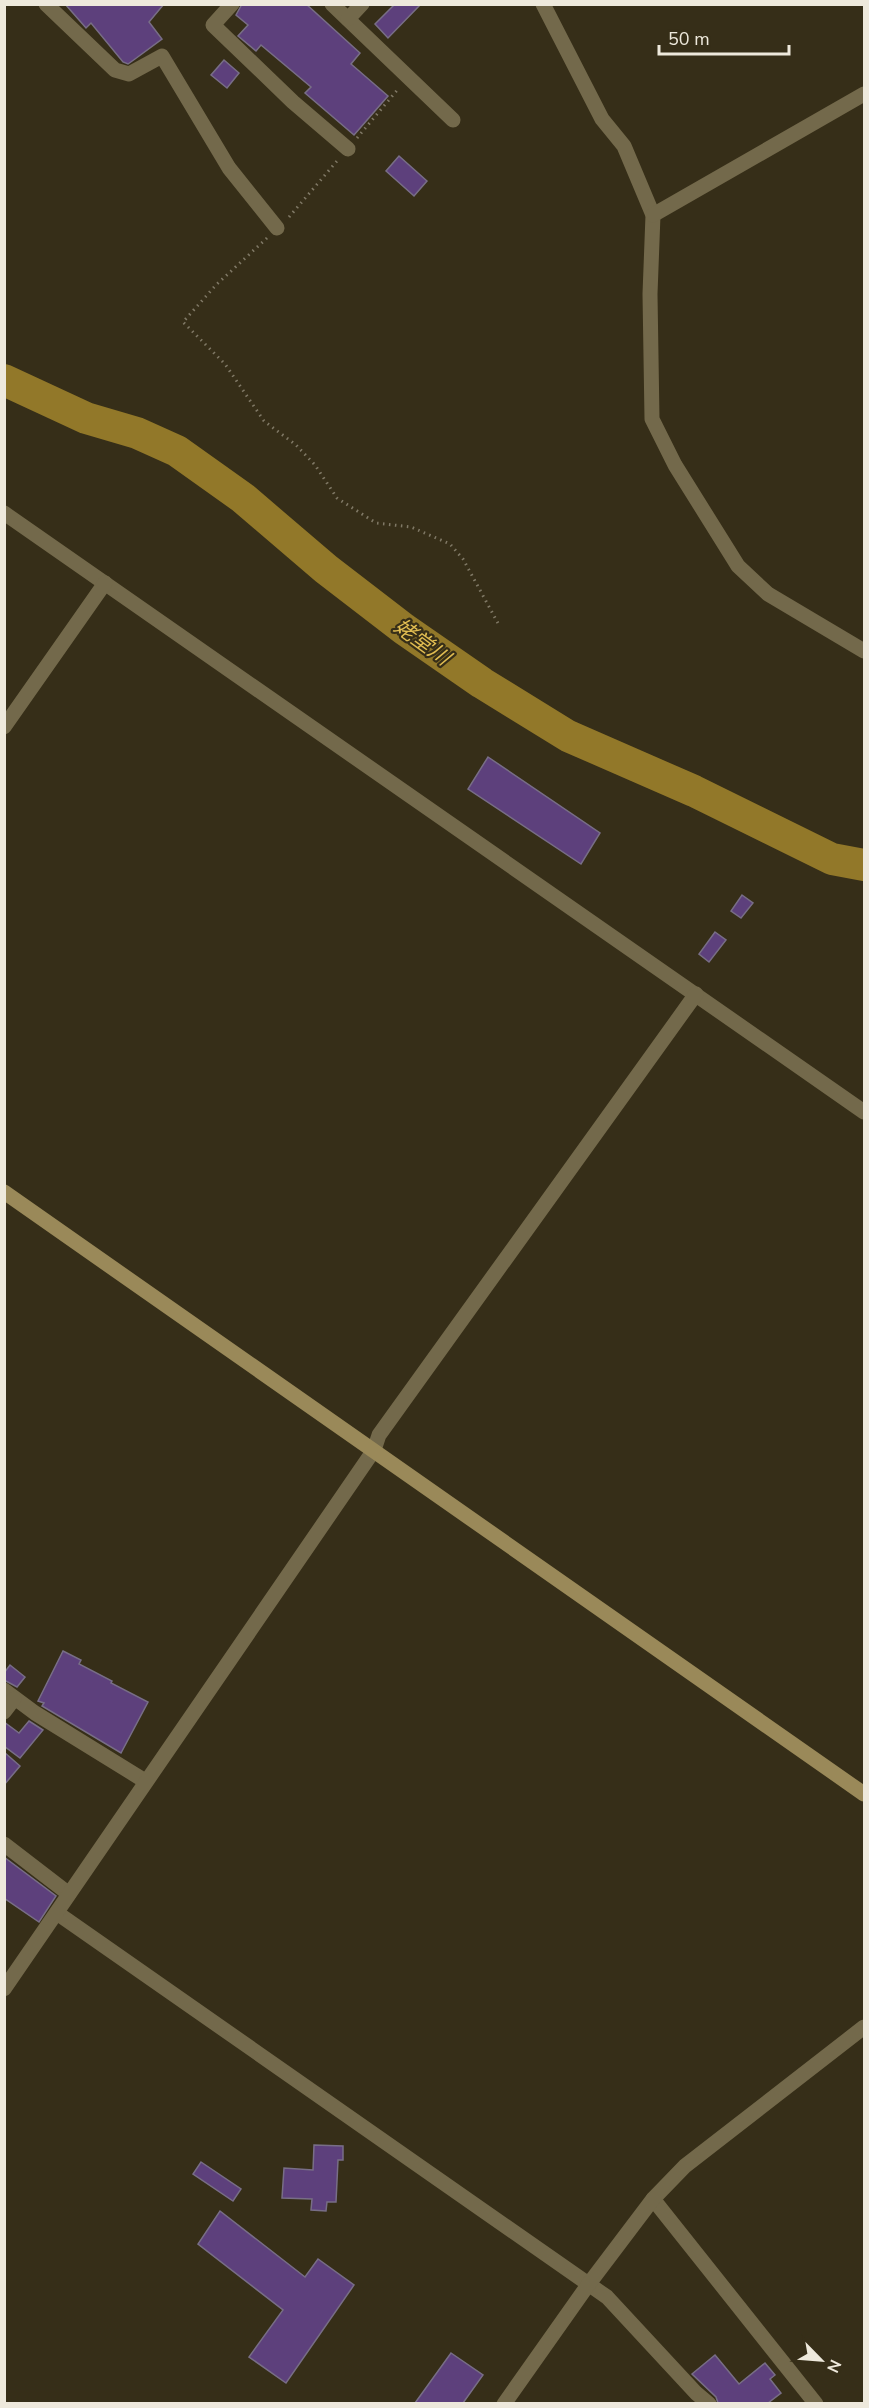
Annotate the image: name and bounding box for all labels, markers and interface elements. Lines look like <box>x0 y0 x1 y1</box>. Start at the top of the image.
scale bar <box>659 18 790 56</box>
text: 50 m <box>668 27 710 51</box>
water label: 姥堂川 <box>388 612 457 673</box>
north arrow <box>791 2330 851 2390</box>
text: N <box>821 2356 846 2376</box>

